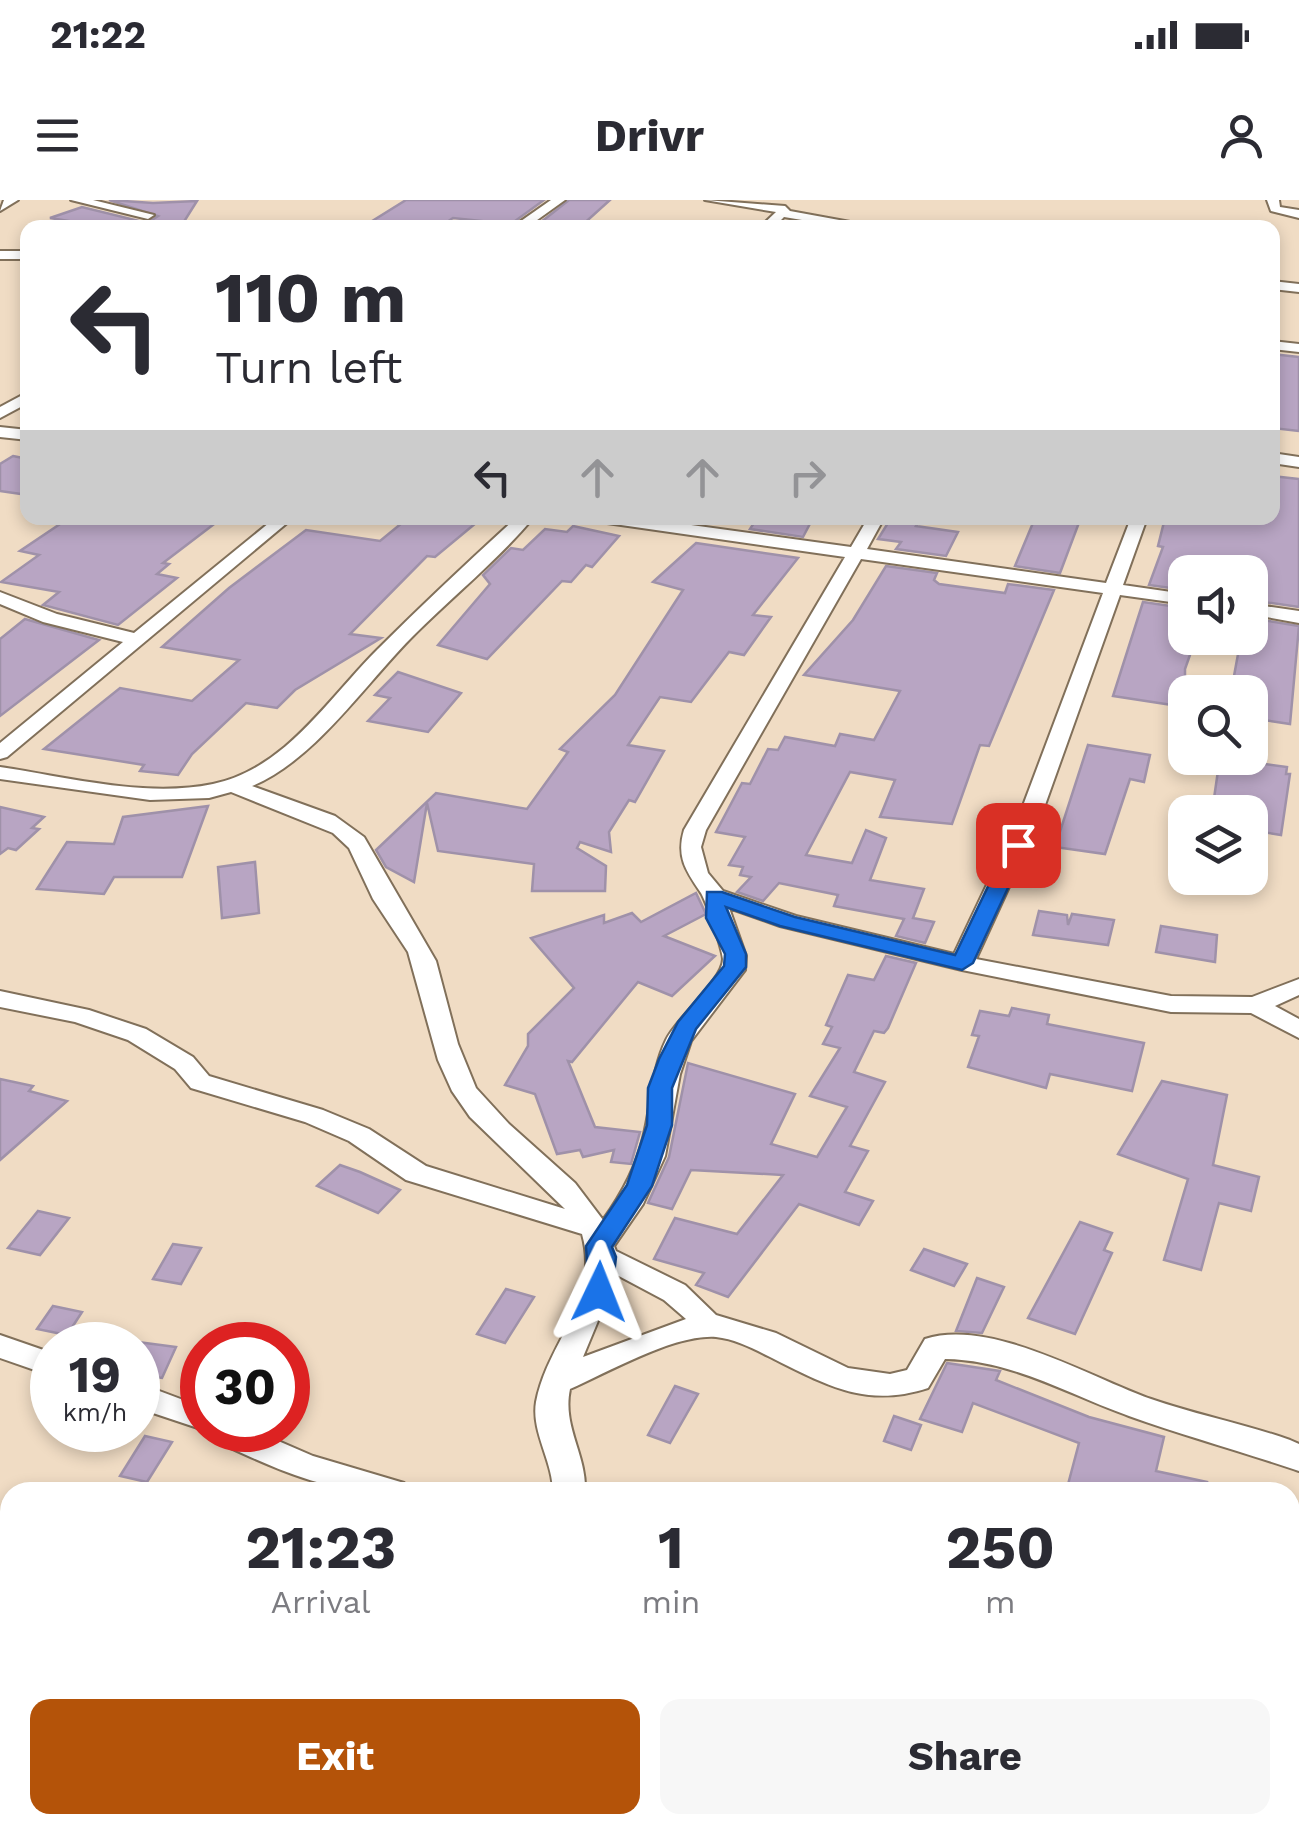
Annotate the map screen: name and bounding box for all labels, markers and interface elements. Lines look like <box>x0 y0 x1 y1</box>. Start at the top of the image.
text: 21:22 <box>50 13 146 57</box>
icon: menu <box>30 108 85 163</box>
icon: person <box>1214 108 1269 163</box>
text: Drivr <box>595 109 704 162</box>
text: 110 m <box>215 257 406 339</box>
icon: left <box>50 260 180 390</box>
text: Turn left <box>215 341 402 394</box>
icon: left <box>465 450 520 505</box>
icon: ahead <box>570 450 625 505</box>
icon: ahead <box>675 450 730 505</box>
icon: right <box>780 450 835 505</box>
map controls <box>1168 555 1268 895</box>
button: sound <box>1168 555 1268 655</box>
button: search <box>1168 675 1268 775</box>
button: layers <box>1168 795 1268 895</box>
pin <box>976 803 1061 888</box>
icon: arrive <box>991 818 1046 873</box>
position arrow <box>547 1240 651 1344</box>
speed limit sign: 30 <box>180 1322 310 1452</box>
text: 19 <box>69 1345 121 1404</box>
text: km/h <box>63 1398 127 1427</box>
text: 21:23 <box>245 1512 396 1583</box>
text: 1 <box>658 1512 684 1583</box>
text: 250 <box>945 1512 1055 1583</box>
text: Arrival <box>271 1583 371 1621</box>
text: min <box>641 1583 700 1621</box>
text: m <box>985 1583 1015 1621</box>
button: Exit <box>30 1699 640 1814</box>
button: Share <box>660 1699 1270 1814</box>

